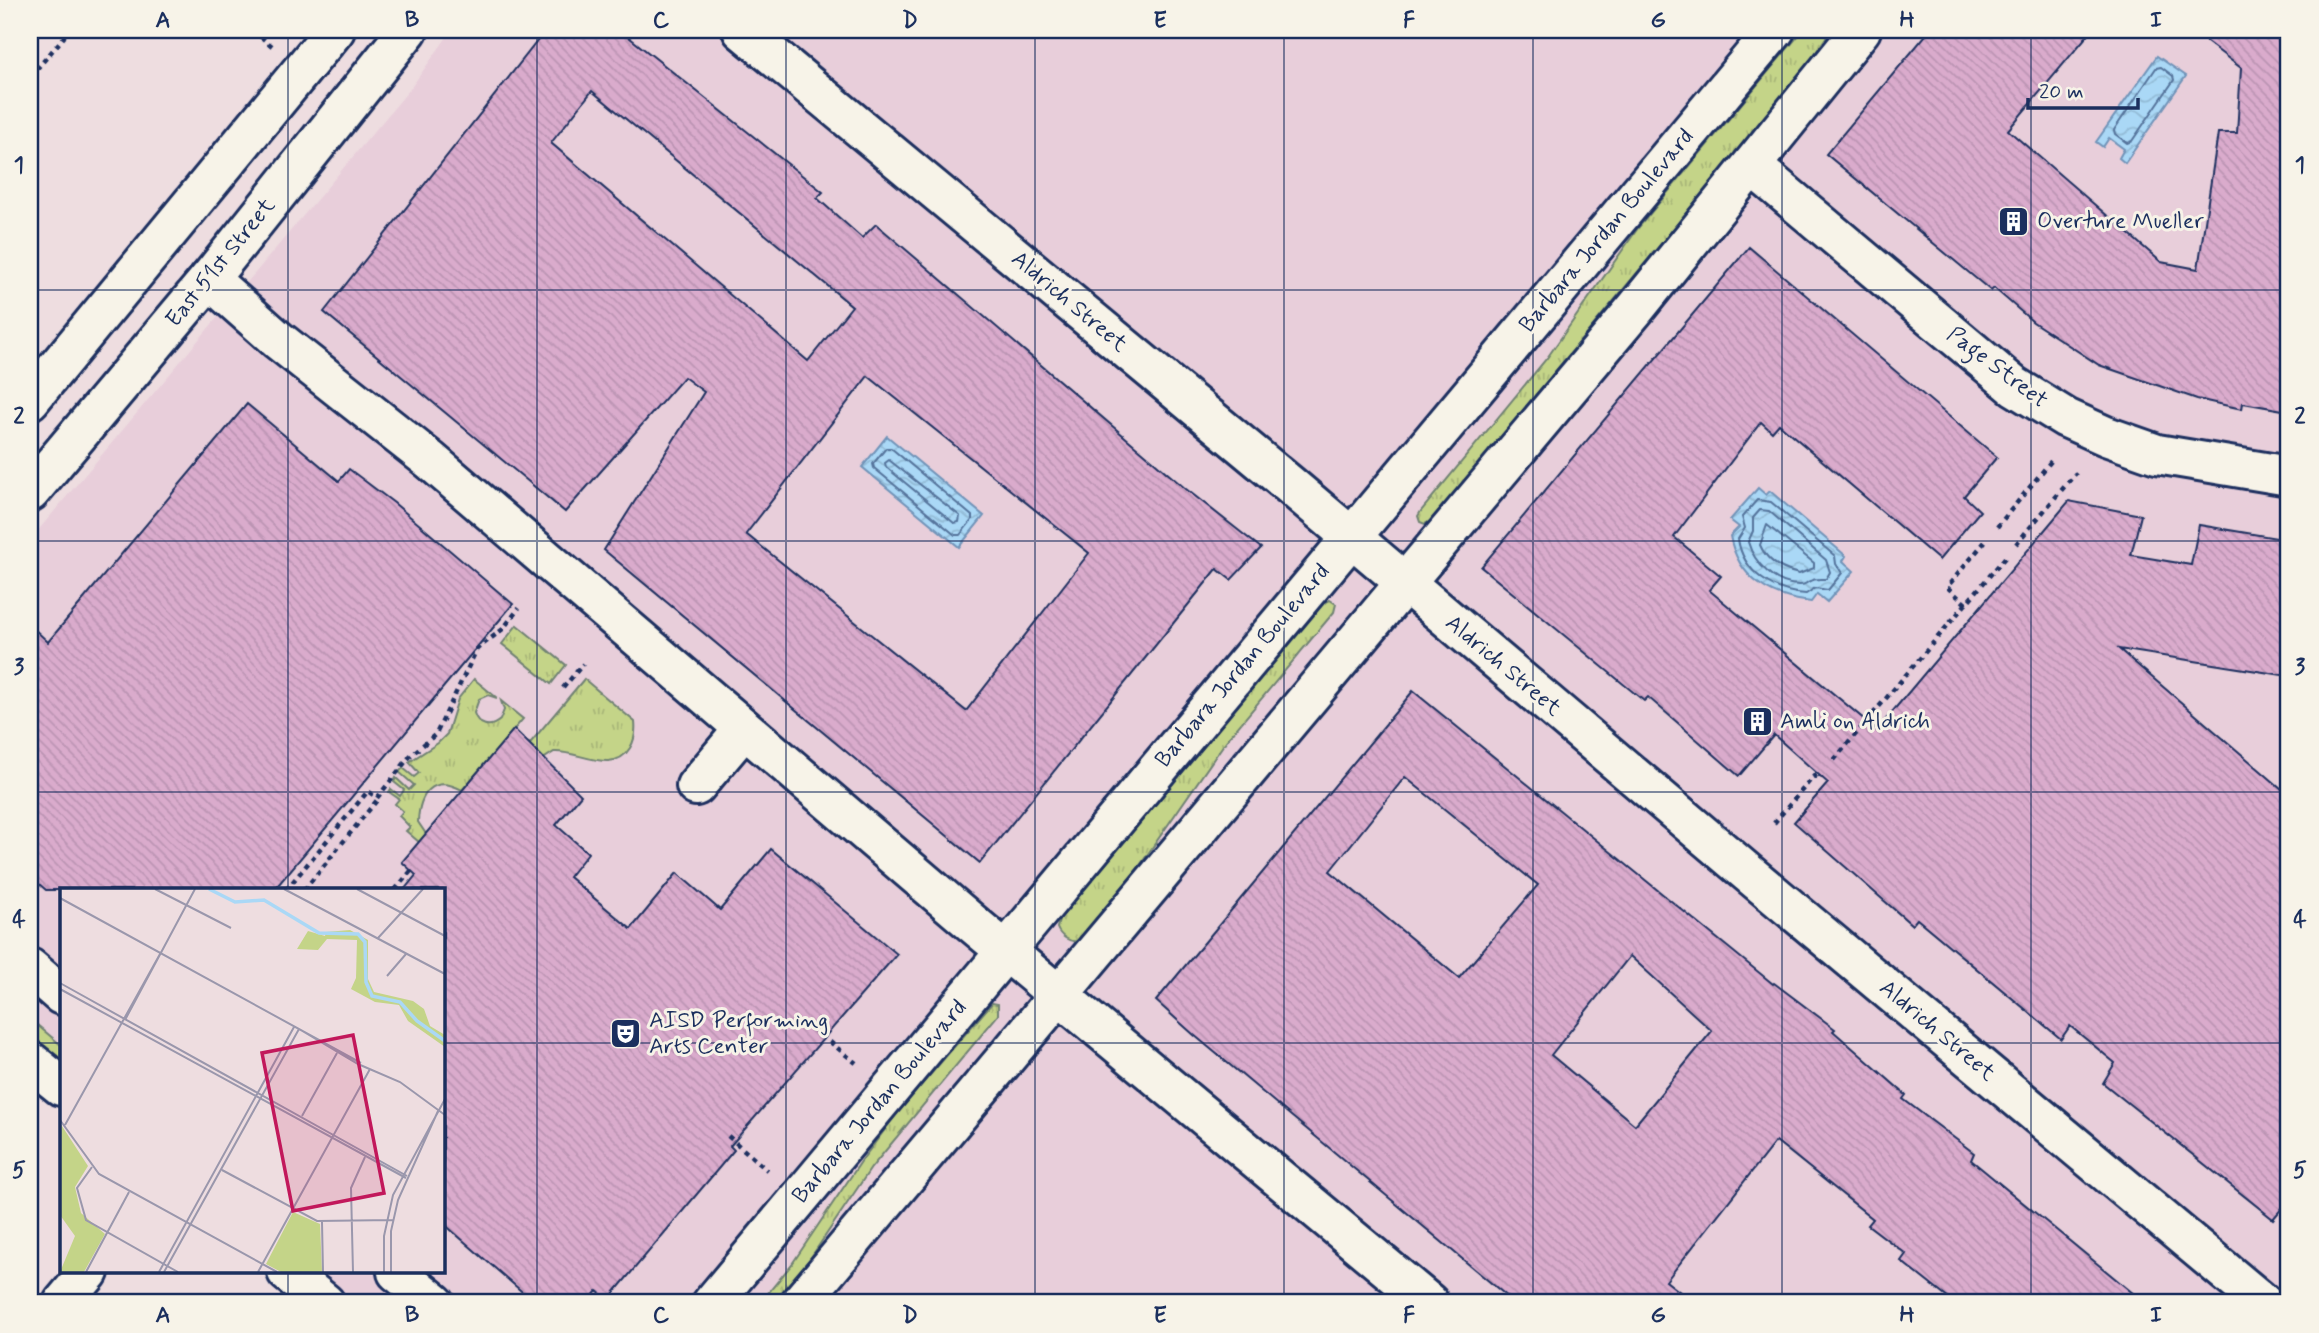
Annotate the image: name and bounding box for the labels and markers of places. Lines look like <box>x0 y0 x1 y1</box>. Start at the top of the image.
building icon: Overture Mueller <box>1997 205 2031 239</box>
place label: Overture Mueller <box>2037 207 2204 237</box>
building icon: Amli on Aldrich <box>1740 705 1774 739</box>
place label: Amli on Aldrich <box>1780 707 1930 737</box>
place label: AISD Performing Arts Center <box>649 1006 828 1062</box>
theatre icon: AISD Performing Arts Center <box>609 1017 643 1051</box>

